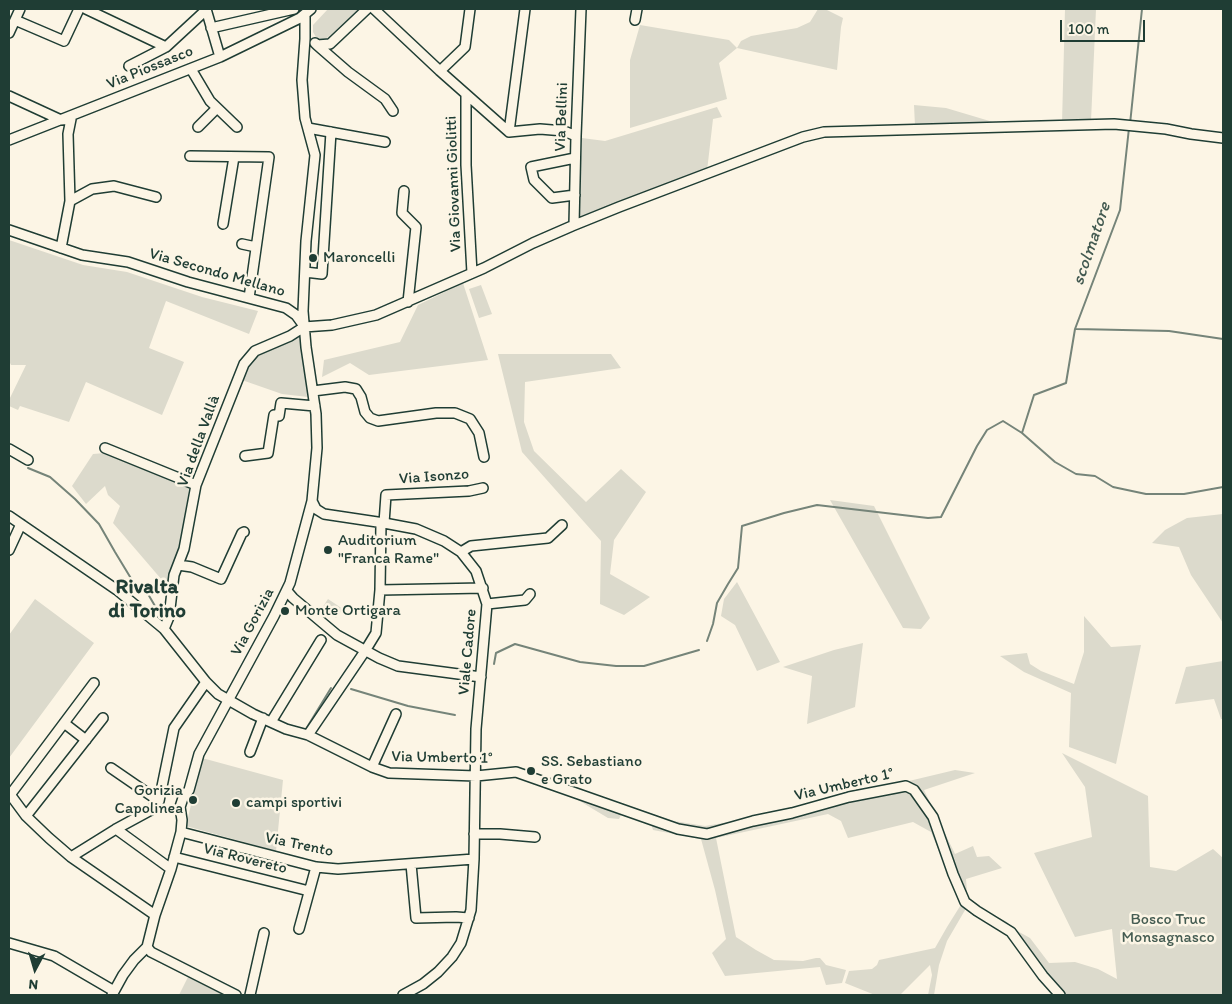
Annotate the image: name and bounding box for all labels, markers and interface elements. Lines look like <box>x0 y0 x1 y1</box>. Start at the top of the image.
scale bar <box>1062 10 1147 42</box>
text: 100 m <box>1068 20 1109 38</box>
street label: Via Piossasco <box>104 42 196 94</box>
street label: Via Bellini <box>551 82 573 152</box>
street label: Via Giovanni Giolitti <box>442 115 466 253</box>
water label: scolmatore <box>1068 200 1116 288</box>
street label: Via Secondo Mellano <box>147 244 287 302</box>
place label: Maroncelli <box>323 248 395 268</box>
marker: Maroncelli <box>307 252 319 264</box>
street label: Via della Vallà <box>173 392 225 490</box>
street label: Via Isonzo <box>398 465 470 489</box>
place label: Auditorium "Franca Rame" <box>338 531 439 569</box>
marker: Auditorium "Franca Rame" <box>322 544 334 556</box>
district label: Rivalta di Torino <box>108 575 186 625</box>
street label: Via Gorizia <box>227 585 279 659</box>
place label: Monte Ortigara <box>295 601 401 621</box>
marker: Monte Ortigara <box>279 605 291 617</box>
street label: Viale Cadore <box>455 608 481 696</box>
street label: Via Umberto 1° <box>391 748 493 768</box>
place label: SS. Sebastiano e Grato <box>541 752 642 790</box>
street label: Via Umberto 1° <box>793 764 895 806</box>
marker: SS. Sebastiano e Grato <box>525 765 537 777</box>
place label: Gorizia Capolinea <box>115 781 183 819</box>
place label: campi sportivi <box>246 793 342 813</box>
marker: Gorizia Capolinea <box>187 794 199 806</box>
marker: campi sportivi <box>230 797 242 809</box>
street label: Via Trento <box>263 828 335 862</box>
street label: Via Rovereto <box>201 839 289 879</box>
park label: Bosco Truc Monsagnasco <box>1121 910 1215 948</box>
north arrow <box>10 944 60 994</box>
text: N <box>28 975 39 993</box>

